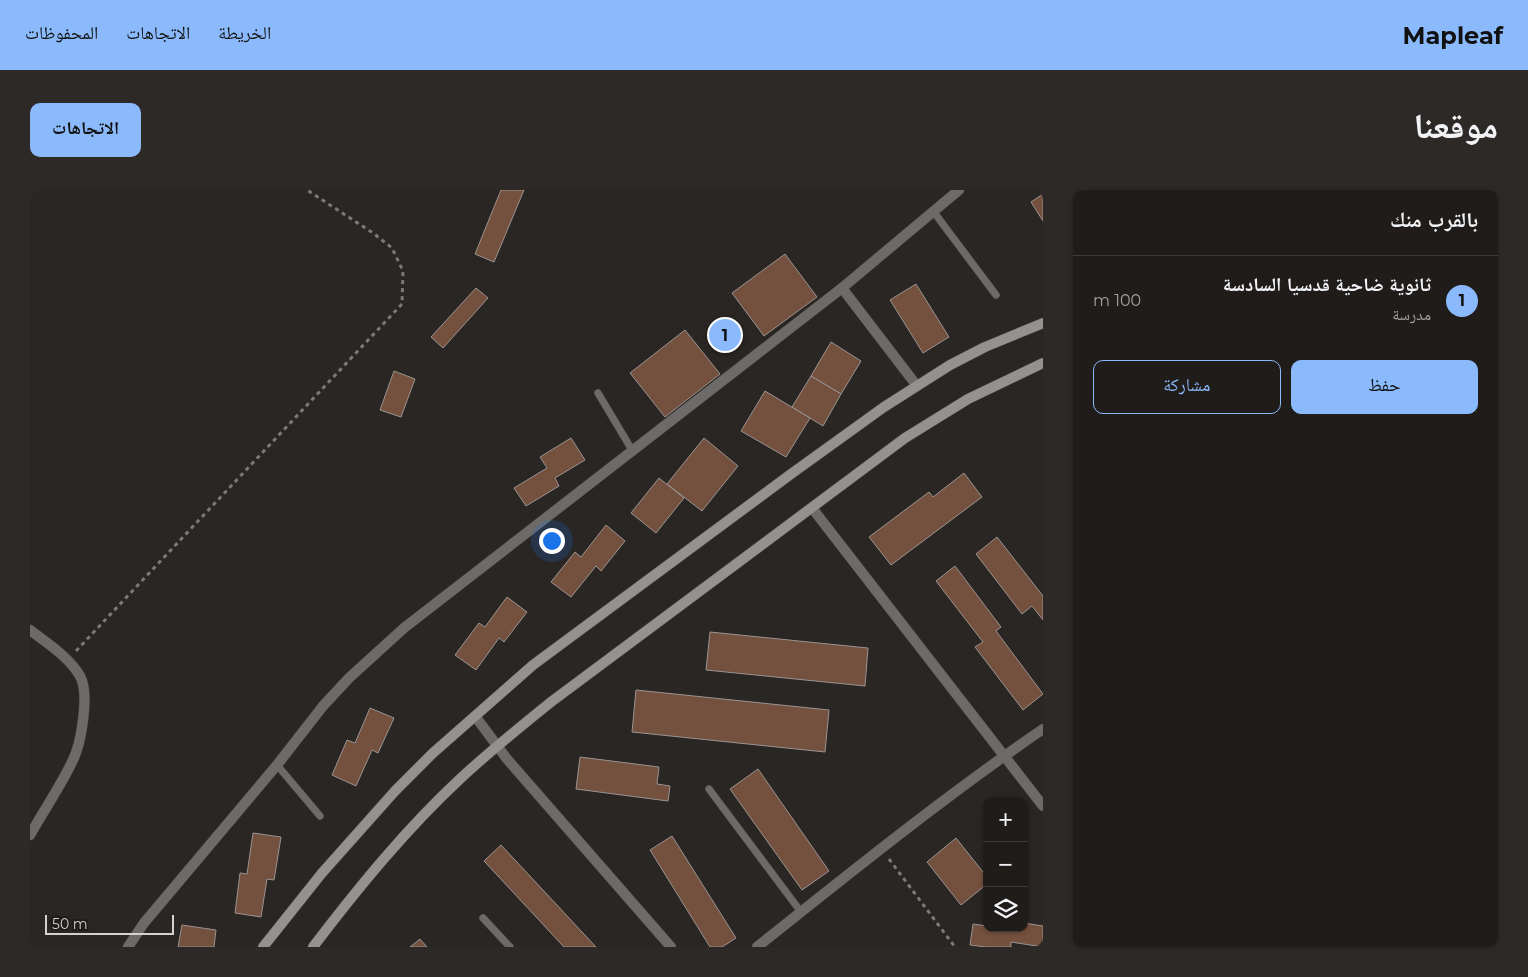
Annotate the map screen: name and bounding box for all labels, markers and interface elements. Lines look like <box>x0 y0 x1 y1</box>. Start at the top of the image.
text: Mapleaf <box>1403 21 1503 50</box>
text: المحفوظات <box>25 22 98 44</box>
text: الاتجاهات <box>126 22 190 44</box>
text: الخريطة <box>218 22 271 44</box>
button: الاتجاهات <box>30 103 141 157</box>
text: موقعنا <box>1413 104 1498 147</box>
text: بالقرب منك <box>1390 207 1478 232</box>
text: ثانوية ضاحية قدسيا السادسة <box>1223 273 1431 296</box>
text: 100 m <box>1093 291 1141 310</box>
text: 1 <box>1459 291 1465 310</box>
text: مدرسة <box>1392 305 1431 324</box>
pin: 1 <box>709 316 741 354</box>
button: مشاركة <box>1093 360 1281 414</box>
button: حفظ <box>1291 360 1478 414</box>
your location <box>539 528 565 554</box>
map controls <box>983 797 1028 932</box>
button: + <box>983 797 1028 842</box>
button: − <box>983 842 1028 887</box>
button: layers <box>983 887 1028 932</box>
scale bar <box>45 912 174 935</box>
text: 50 m <box>52 915 88 933</box>

